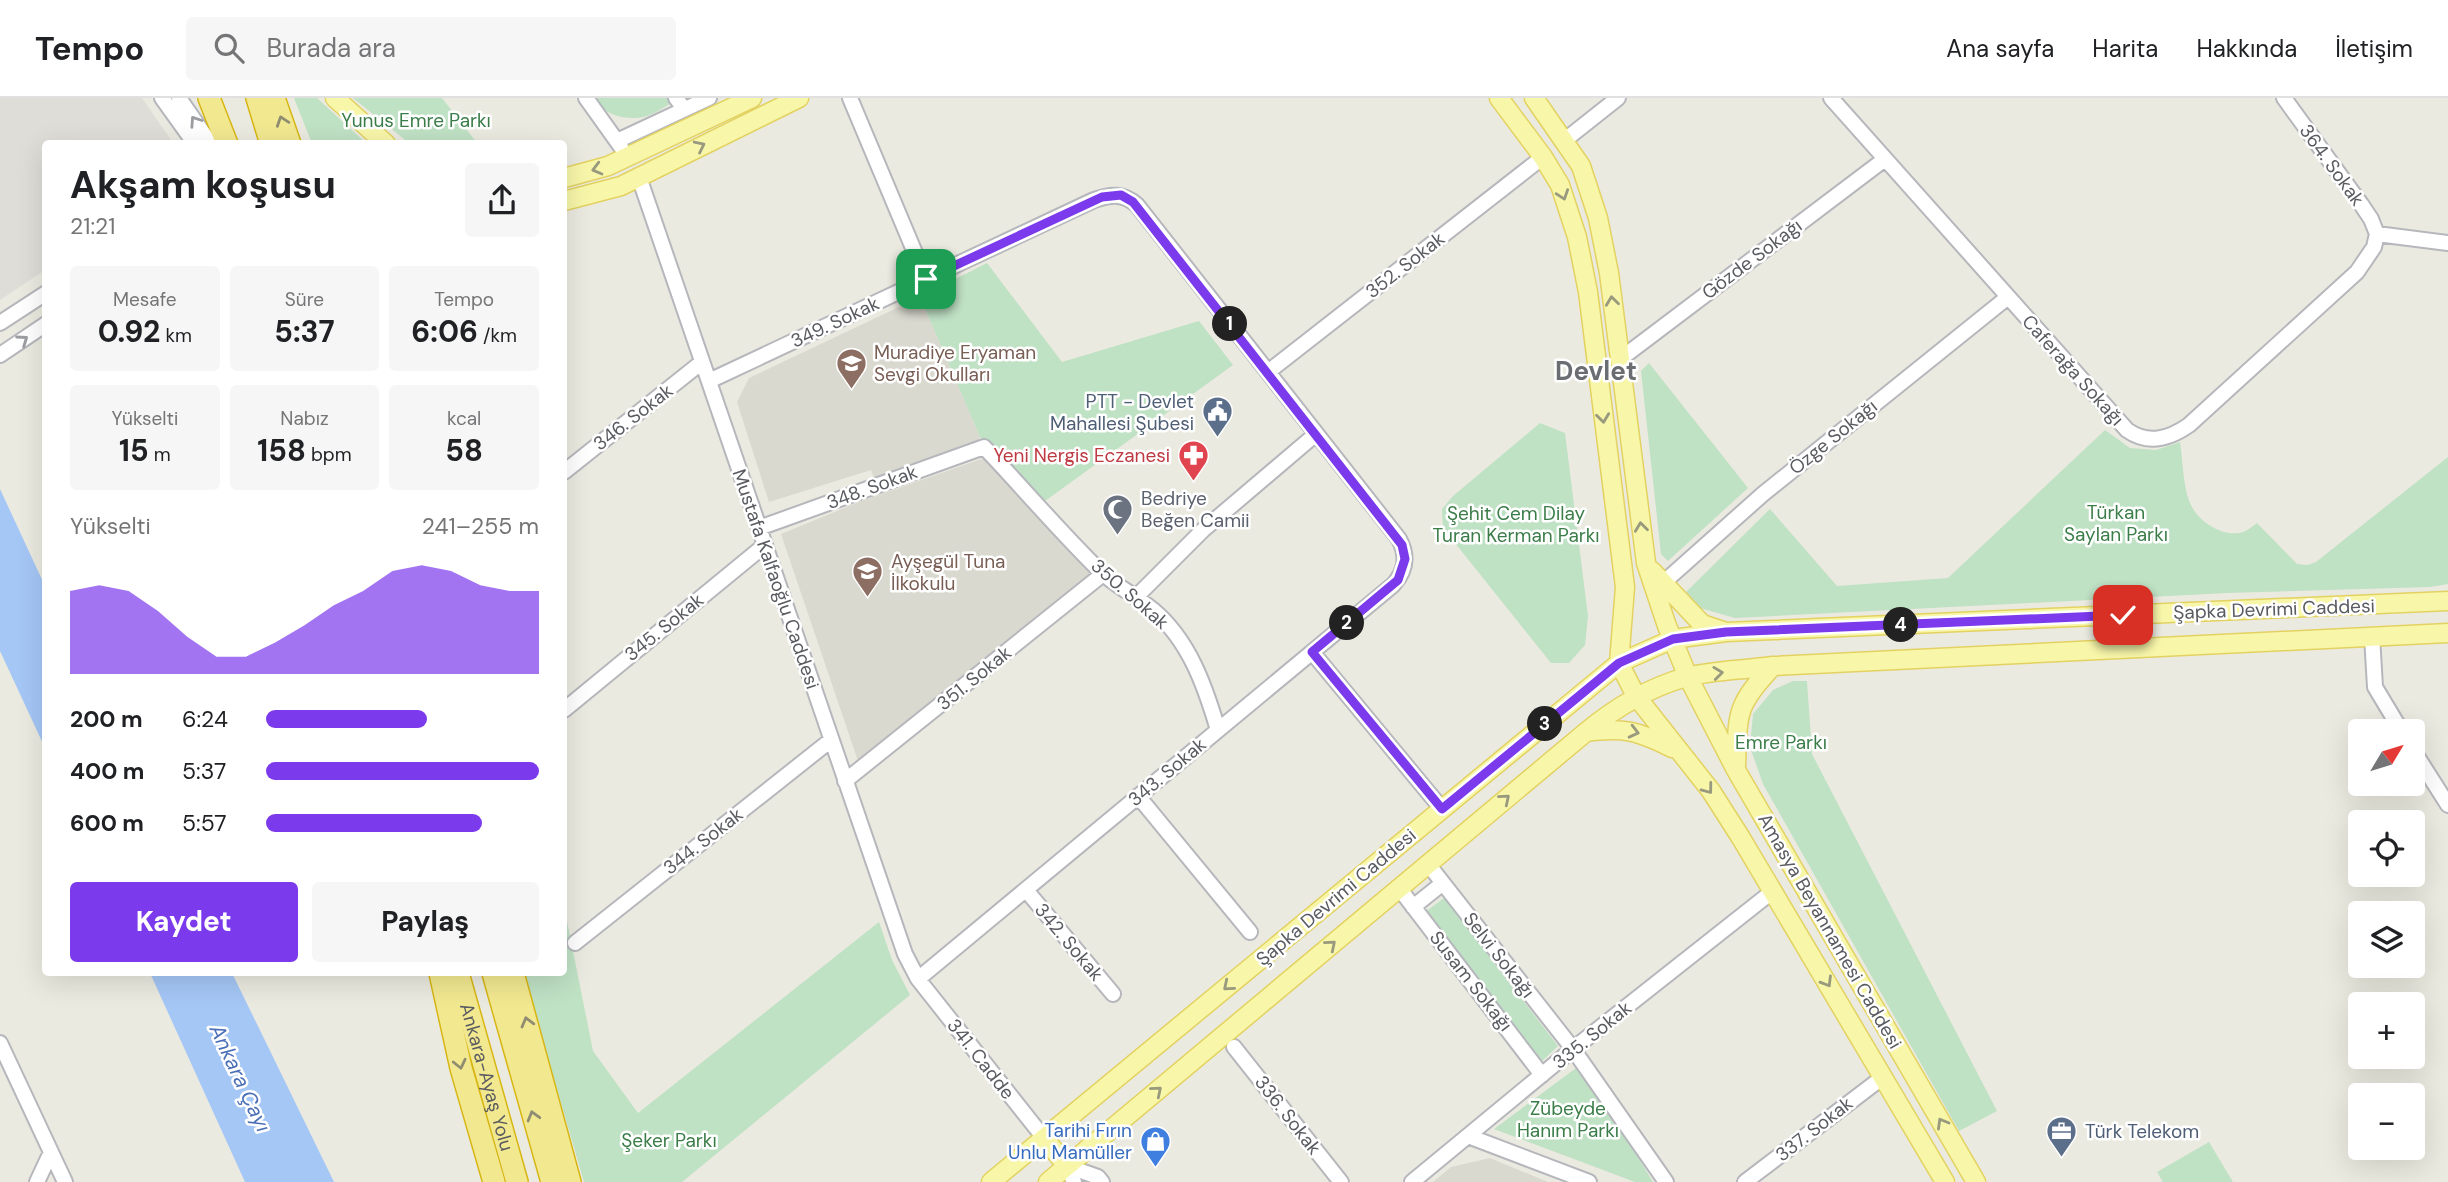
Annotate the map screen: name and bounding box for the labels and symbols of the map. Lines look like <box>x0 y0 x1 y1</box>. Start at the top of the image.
park label: Yunus Emre Parkı <box>341 108 491 133</box>
one-way arrow <box>276 115 290 127</box>
one-way arrow <box>191 116 203 129</box>
street label: 364. Sokak <box>2294 119 2370 211</box>
one-way arrow <box>693 141 705 155</box>
one-way arrow <box>591 161 603 175</box>
one-way arrow <box>1555 188 1569 201</box>
street label: Gözde Sokağı <box>1697 213 1807 305</box>
street label: 352. Sokak <box>1360 226 1450 304</box>
pin <box>896 249 956 309</box>
street label: 349. Sokak <box>787 290 884 353</box>
one-way arrow <box>1604 295 1619 307</box>
pin: 1 <box>1212 306 1248 342</box>
street label: Caferağa Sokağı <box>2016 309 2130 431</box>
one-way arrow <box>15 336 28 348</box>
place label: Muradiye Eryaman Sevgi Okulları <box>874 340 1036 387</box>
school or university icon: Muradiye Eryaman Sevgi Okulları <box>834 346 868 390</box>
district label: Devlet <box>1555 354 1637 388</box>
street label: 346. Sokak <box>588 378 678 456</box>
place label: PTT - Devlet Mahallesi Şubesi <box>1050 389 1194 436</box>
street label: Özge Sokağı <box>1784 394 1882 480</box>
public building icon: PTT - Devlet Mahallesi Şubesi <box>1200 395 1234 439</box>
one-way arrow <box>1596 412 1611 424</box>
pharmacy icon: Yeni Nergis Eczanesi <box>1176 438 1210 482</box>
place label: Yeni Nergis Eczanesi <box>993 443 1170 468</box>
street label: 348. Sokak <box>823 459 921 515</box>
street label: Mustafa Kalfaoğlu Caddesi <box>727 466 825 692</box>
place label: Bedriye Beğen Camii <box>1141 486 1250 533</box>
mosque icon: Bedriye Beğen Camii <box>1101 492 1135 536</box>
park label: Türkan Saylan Parkı <box>2064 500 2168 547</box>
park label: Şehit Cem Dilay Turan Kerman Parkı <box>1432 501 1600 548</box>
one-way arrow <box>1634 521 1649 532</box>
place label: Ayşegül Tuna İlkokulu <box>891 549 1005 596</box>
street label: 350. Sokak <box>1086 553 1175 635</box>
school or university icon: Ayşegül Tuna İlkokulu <box>851 555 885 599</box>
pin <box>2093 585 2153 645</box>
street label: 345. Sokak <box>619 587 709 667</box>
street label: Şapka Devrimi Caddesi <box>2173 593 2375 625</box>
pin: 2 <box>1330 606 1364 640</box>
pin: 4 <box>1884 608 1918 642</box>
street label: 351. Sokak <box>931 640 1017 716</box>
one-way arrow <box>1712 666 1724 681</box>
pin: 3 <box>1528 706 1562 742</box>
north arrow <box>2348 719 2426 796</box>
one-way arrow <box>1628 724 1640 738</box>
park label: Emre Parkı <box>1735 730 1827 755</box>
street label: 343. Sokak <box>1123 732 1212 812</box>
one-way arrow <box>1700 781 1712 793</box>
one-way arrow <box>1497 795 1510 807</box>
street label: 344. Sokak <box>658 802 748 880</box>
street label: Amasya Beyannamesi Caddesi <box>1752 809 1908 1053</box>
street label: Şapka Devrimi Caddesi <box>1251 823 1421 971</box>
street label: 342. Sokak <box>1029 898 1109 986</box>
street label: Selvi Sokağı <box>1458 907 1540 1003</box>
street label: Susam Sokağı <box>1424 926 1518 1036</box>
one-way arrow <box>1323 941 1336 953</box>
one-way arrow <box>1819 975 1832 988</box>
one-way arrow <box>1224 978 1237 990</box>
street label: 335. Sokak <box>1547 995 1637 1074</box>
street label: Ankara-Ayaş Yolu <box>455 1000 520 1154</box>
street label: 341. Cadde <box>942 1013 1020 1105</box>
one-way arrow <box>520 1016 535 1028</box>
water label: Ankara Çayı <box>202 1019 277 1137</box>
one-way arrow <box>452 1057 466 1069</box>
street label: 336. Sokak <box>1249 1070 1327 1160</box>
one-way arrow <box>1148 1087 1161 1099</box>
street label: 337. Sokak <box>1770 1091 1858 1167</box>
park label: Zübeyde Hanım Parkı <box>1517 1096 1619 1143</box>
one-way arrow <box>527 1111 541 1123</box>
office icon: Türk Telekom <box>2045 1114 2079 1158</box>
place label: Tarihi Fırın Unlu Mamüller <box>1008 1118 1132 1165</box>
one-way arrow <box>1937 1118 1950 1130</box>
place label: Türk Telekom <box>2085 1119 2199 1144</box>
shop icon: Tarihi Fırın Unlu Mamüller <box>1138 1124 1172 1168</box>
park label: Şeker Parkı <box>621 1128 717 1153</box>

